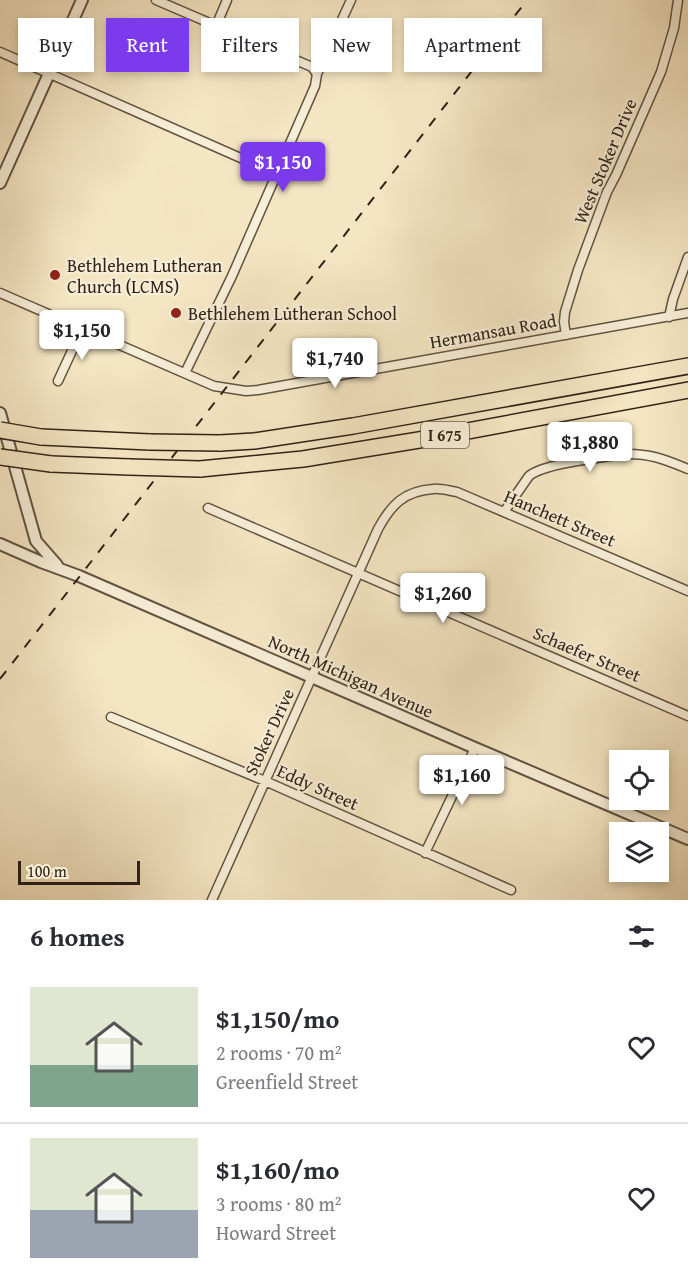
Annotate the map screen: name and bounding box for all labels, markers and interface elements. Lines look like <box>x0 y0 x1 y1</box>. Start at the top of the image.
chip: Buy <box>18 18 94 72</box>
chip: Rent <box>106 18 189 72</box>
chip: Filters <box>201 18 299 72</box>
chip: New <box>311 18 392 72</box>
chip: Apartment <box>404 18 542 72</box>
street label: West Stoker Drive <box>566 94 644 228</box>
pin: $1,150 <box>234 142 332 193</box>
text: $1,150 <box>254 147 312 176</box>
place label: Bethlehem Lutheran Church (LCMS) <box>67 252 222 300</box>
marker: Bethlehem Lutheran Church (LCMS) <box>48 268 62 282</box>
place label: Bethlehem Lutheran School <box>188 300 397 327</box>
marker: Bethlehem Lutheran School <box>169 306 183 320</box>
street label: Hermansau Road <box>428 307 559 355</box>
pin: $1,150 <box>33 310 131 361</box>
text: $1,150 <box>53 315 111 344</box>
pin: $1,740 <box>286 338 384 389</box>
text: $1,740 <box>306 343 364 372</box>
road number: I 675 <box>421 422 469 448</box>
pin: $1,880 <box>541 422 639 473</box>
text: $1,880 <box>561 427 619 456</box>
street label: Hanchett Street <box>500 482 621 554</box>
pin: $1,260 <box>394 573 492 624</box>
text: $1,260 <box>414 578 472 607</box>
street label: Schaefer Street <box>529 619 646 689</box>
street label: North Michigan Avenue <box>264 627 438 725</box>
street label: Stoker Drive <box>237 684 301 780</box>
map controls <box>609 750 669 882</box>
button: locate <box>609 750 669 810</box>
pin: $1,160 <box>413 755 511 806</box>
street label: Eddy Street <box>273 757 364 817</box>
text: $1,160 <box>433 760 491 789</box>
button: layers <box>609 822 669 882</box>
scale bar <box>18 858 140 886</box>
text: 100 m <box>27 859 67 883</box>
text: 6 homes <box>30 917 125 956</box>
icon: filters <box>625 920 658 953</box>
text: $1,150/mo <box>216 999 339 1038</box>
icon: home <box>78 1011 150 1083</box>
icon: heart <box>625 1031 658 1064</box>
text: 2 rooms · 70 m² <box>216 1038 342 1067</box>
text: Greenfield Street <box>216 1067 358 1096</box>
text: $1,160/mo <box>216 1150 339 1189</box>
icon: home <box>78 1162 150 1234</box>
icon: heart <box>625 1182 658 1215</box>
text: 3 rooms · 80 m² <box>216 1189 342 1218</box>
text: Howard Street <box>216 1218 336 1247</box>

